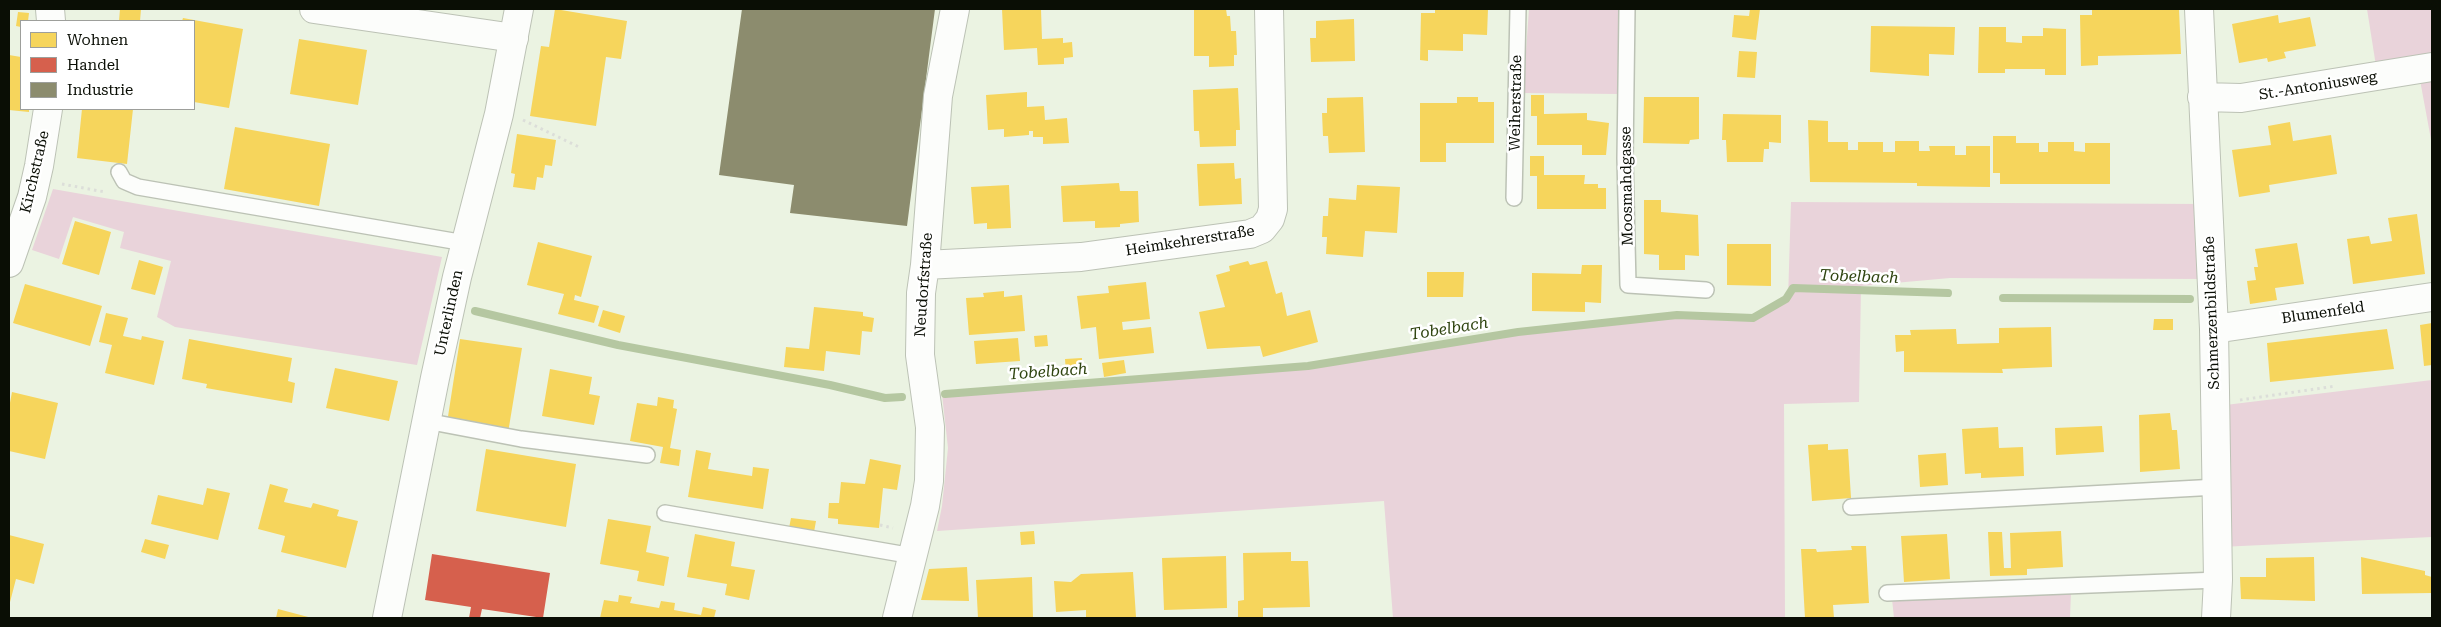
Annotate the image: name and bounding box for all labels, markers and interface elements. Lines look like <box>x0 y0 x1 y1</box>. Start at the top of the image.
legend <box>20 20 195 110</box>
text: Wohnen <box>67 31 128 49</box>
street label: Weiherstraße <box>1506 55 1526 151</box>
text: Handel <box>67 56 120 74</box>
street label: St.-Antoniusweg <box>2258 68 2378 104</box>
text: Industrie <box>67 81 133 99</box>
street label: Moosmahdgasse <box>1617 126 1637 246</box>
street label: Kirchstraße <box>17 129 53 215</box>
street label: Heimkehrerstraße <box>1124 222 1256 260</box>
street label: Neudorfstraße <box>911 232 937 338</box>
street label: Schmerzenbildstraße <box>2200 236 2224 390</box>
water label: Tobelbach <box>1819 266 1899 288</box>
street label: Unterlinden <box>431 268 467 358</box>
street label: Blumenfeld <box>2280 298 2366 328</box>
water label: Tobelbach <box>1408 313 1490 345</box>
water label: Tobelbach <box>1008 360 1088 384</box>

